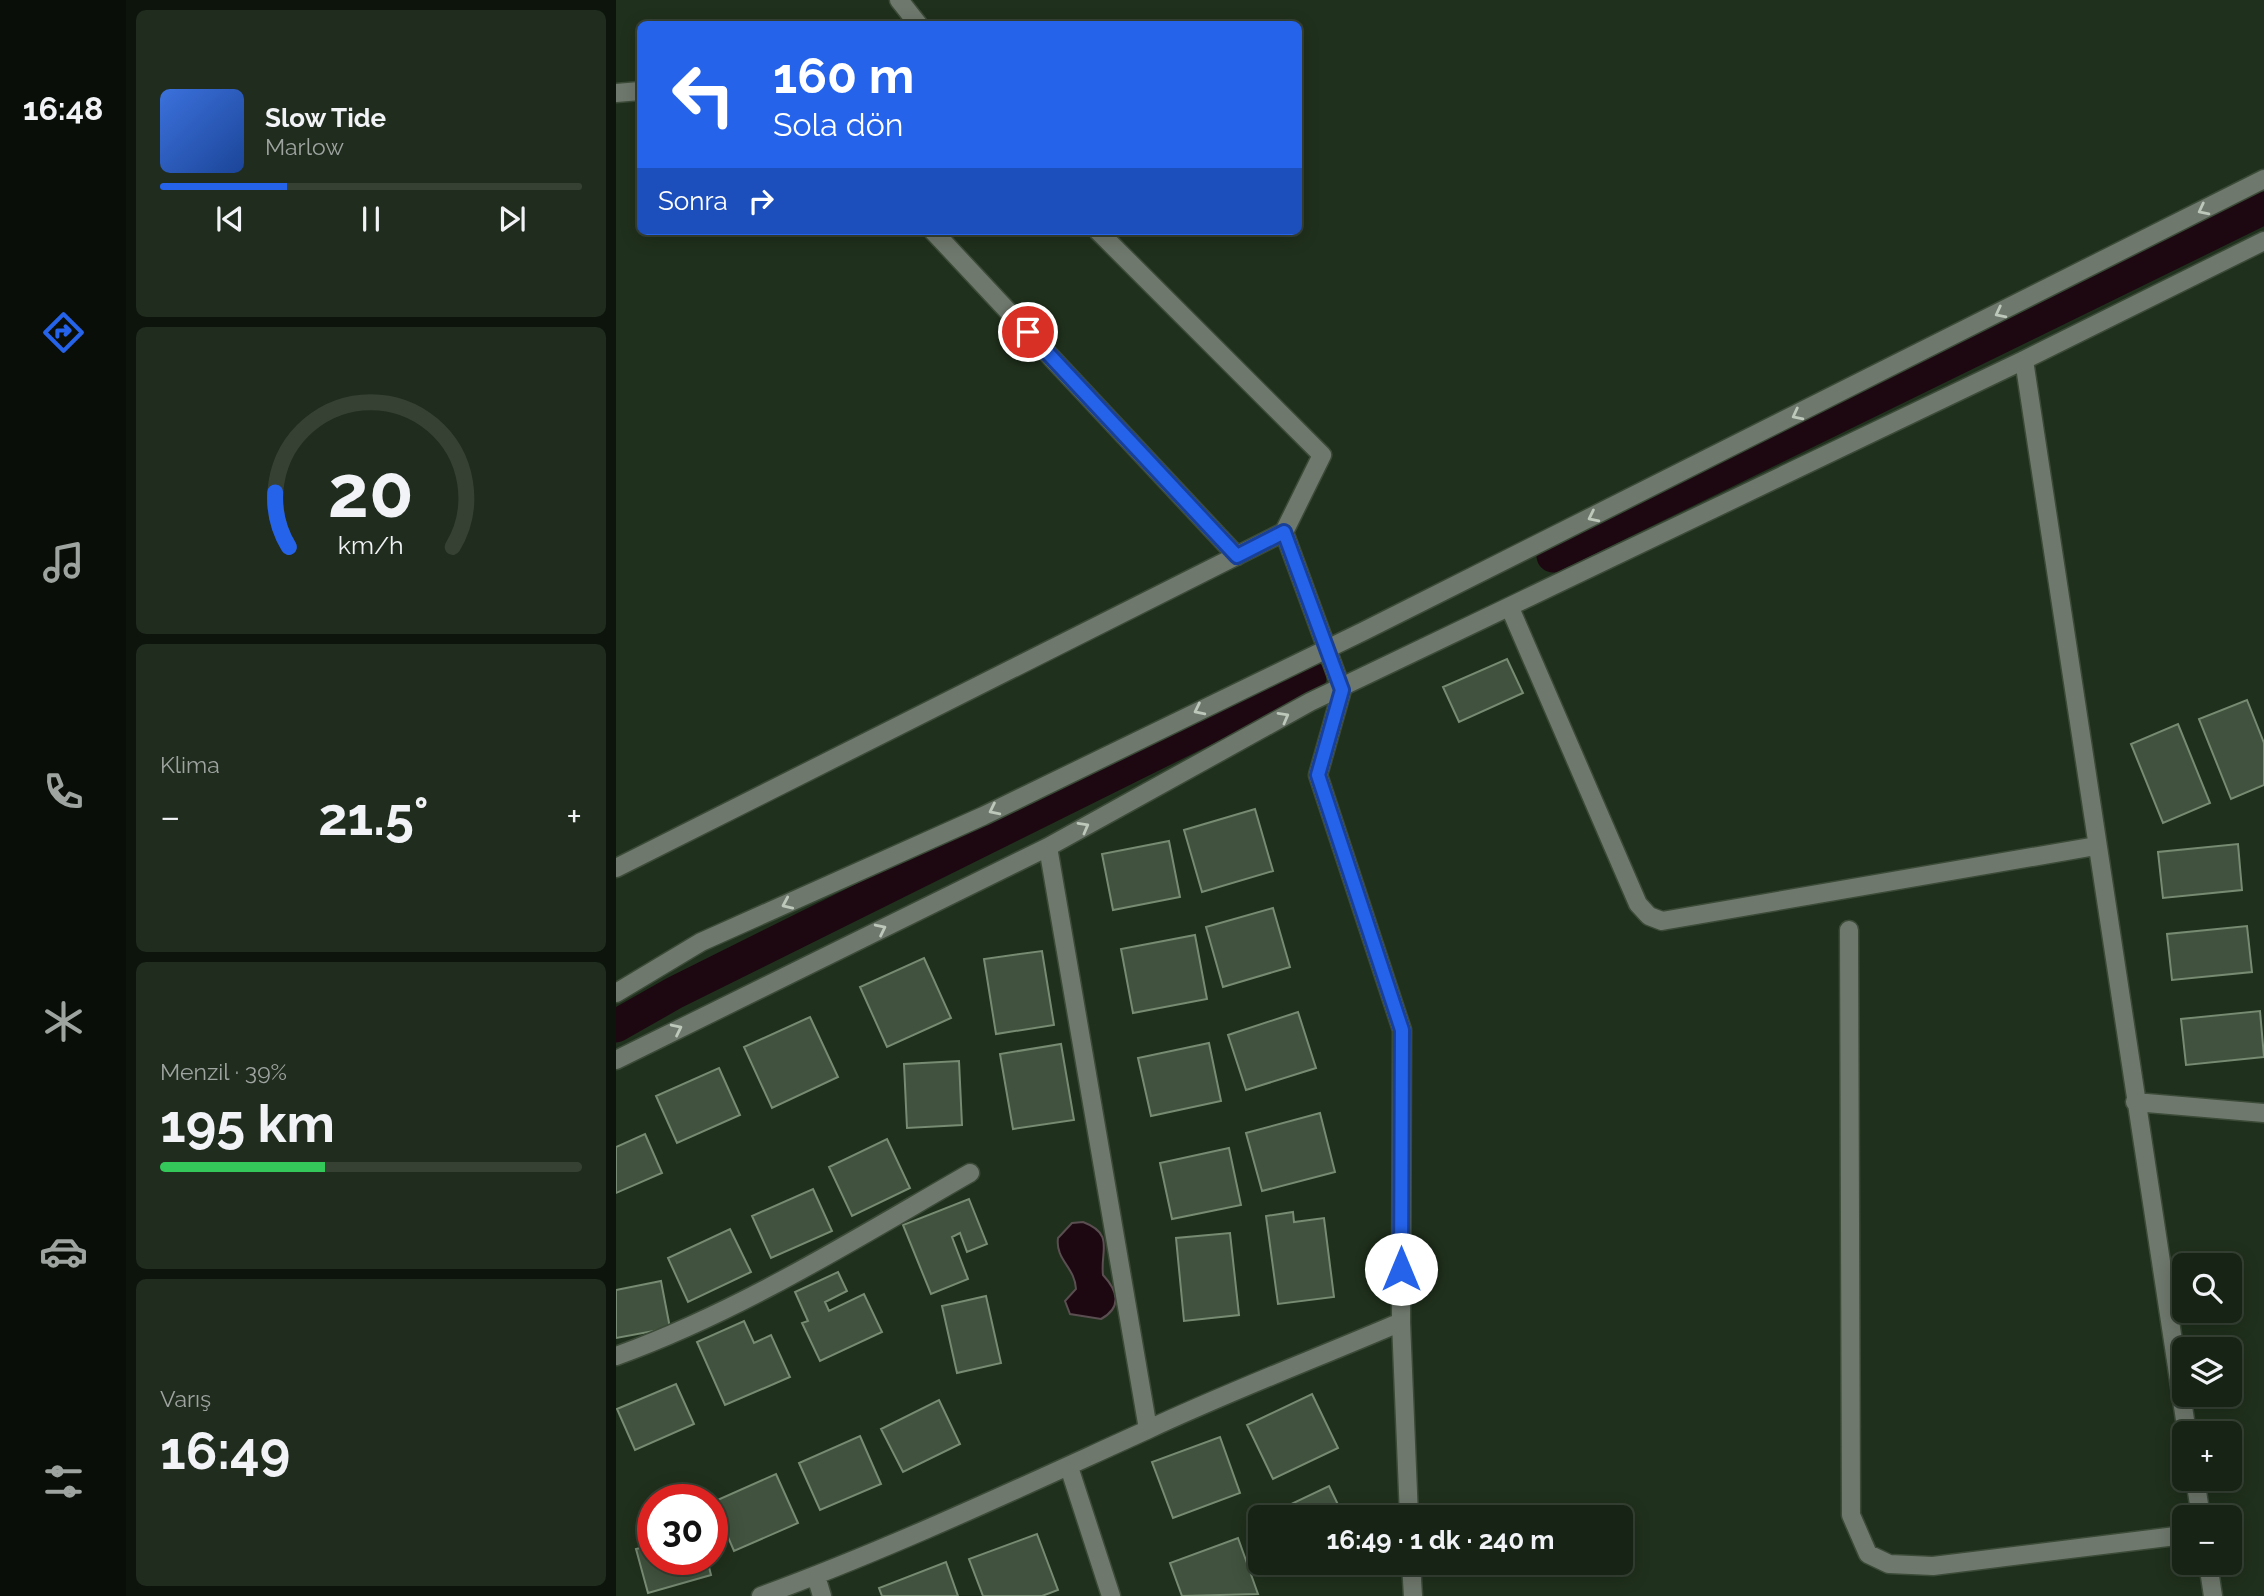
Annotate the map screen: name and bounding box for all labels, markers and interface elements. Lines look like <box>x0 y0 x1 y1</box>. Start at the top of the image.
text: 160 m <box>773 47 914 104</box>
icon: left <box>658 49 749 140</box>
text: 16:48 <box>23 90 103 127</box>
text: Slow Tide <box>265 103 386 133</box>
text: Sola dön <box>773 106 903 143</box>
text: Marlow <box>265 133 344 160</box>
icon: right <box>742 182 780 220</box>
text: Sonra <box>658 186 728 216</box>
icon: previous <box>211 200 249 238</box>
icon: pause <box>352 200 390 238</box>
icon: next <box>493 200 531 238</box>
one-way arrow <box>2198 202 2210 216</box>
pin <box>998 302 1058 362</box>
one-way arrow <box>1995 304 2007 318</box>
icon: directions <box>39 308 88 357</box>
icon: arrive <box>1009 313 1047 351</box>
one-way arrow <box>1792 407 1804 421</box>
text: 20 <box>328 449 414 534</box>
one-way arrow <box>1588 508 1600 522</box>
text: km/h <box>338 530 404 560</box>
icon: music <box>39 538 88 587</box>
one-way arrow <box>1194 701 1206 715</box>
one-way arrow <box>1276 712 1289 725</box>
text: Klima <box>160 751 220 778</box>
icon: phone <box>39 767 88 816</box>
text: 21.5° <box>318 786 429 847</box>
text: − <box>160 794 180 839</box>
text: + <box>566 794 582 839</box>
one-way arrow <box>989 802 1001 816</box>
one-way arrow <box>1077 822 1090 835</box>
one-way arrow <box>782 896 794 910</box>
one-way arrow <box>874 923 886 937</box>
icon: climate <box>39 997 88 1046</box>
one-way arrow <box>670 1024 682 1038</box>
text: Menzil · 39% <box>160 1058 287 1085</box>
text: 195 km <box>160 1093 335 1154</box>
icon: car <box>39 1227 88 1276</box>
position arrow <box>1364 1232 1438 1306</box>
map controls <box>2172 1253 2242 1575</box>
button: search <box>2172 1253 2242 1323</box>
button: layers <box>2172 1337 2242 1407</box>
text: Varış <box>160 1385 211 1412</box>
text: 16:49 <box>160 1420 290 1481</box>
button: + <box>2172 1421 2242 1491</box>
icon: filters <box>39 1457 88 1506</box>
speed limit sign: 30 <box>637 1484 728 1575</box>
button: − <box>2172 1505 2242 1575</box>
text: 16:49 · 1 dk · 240 m <box>1326 1525 1555 1555</box>

